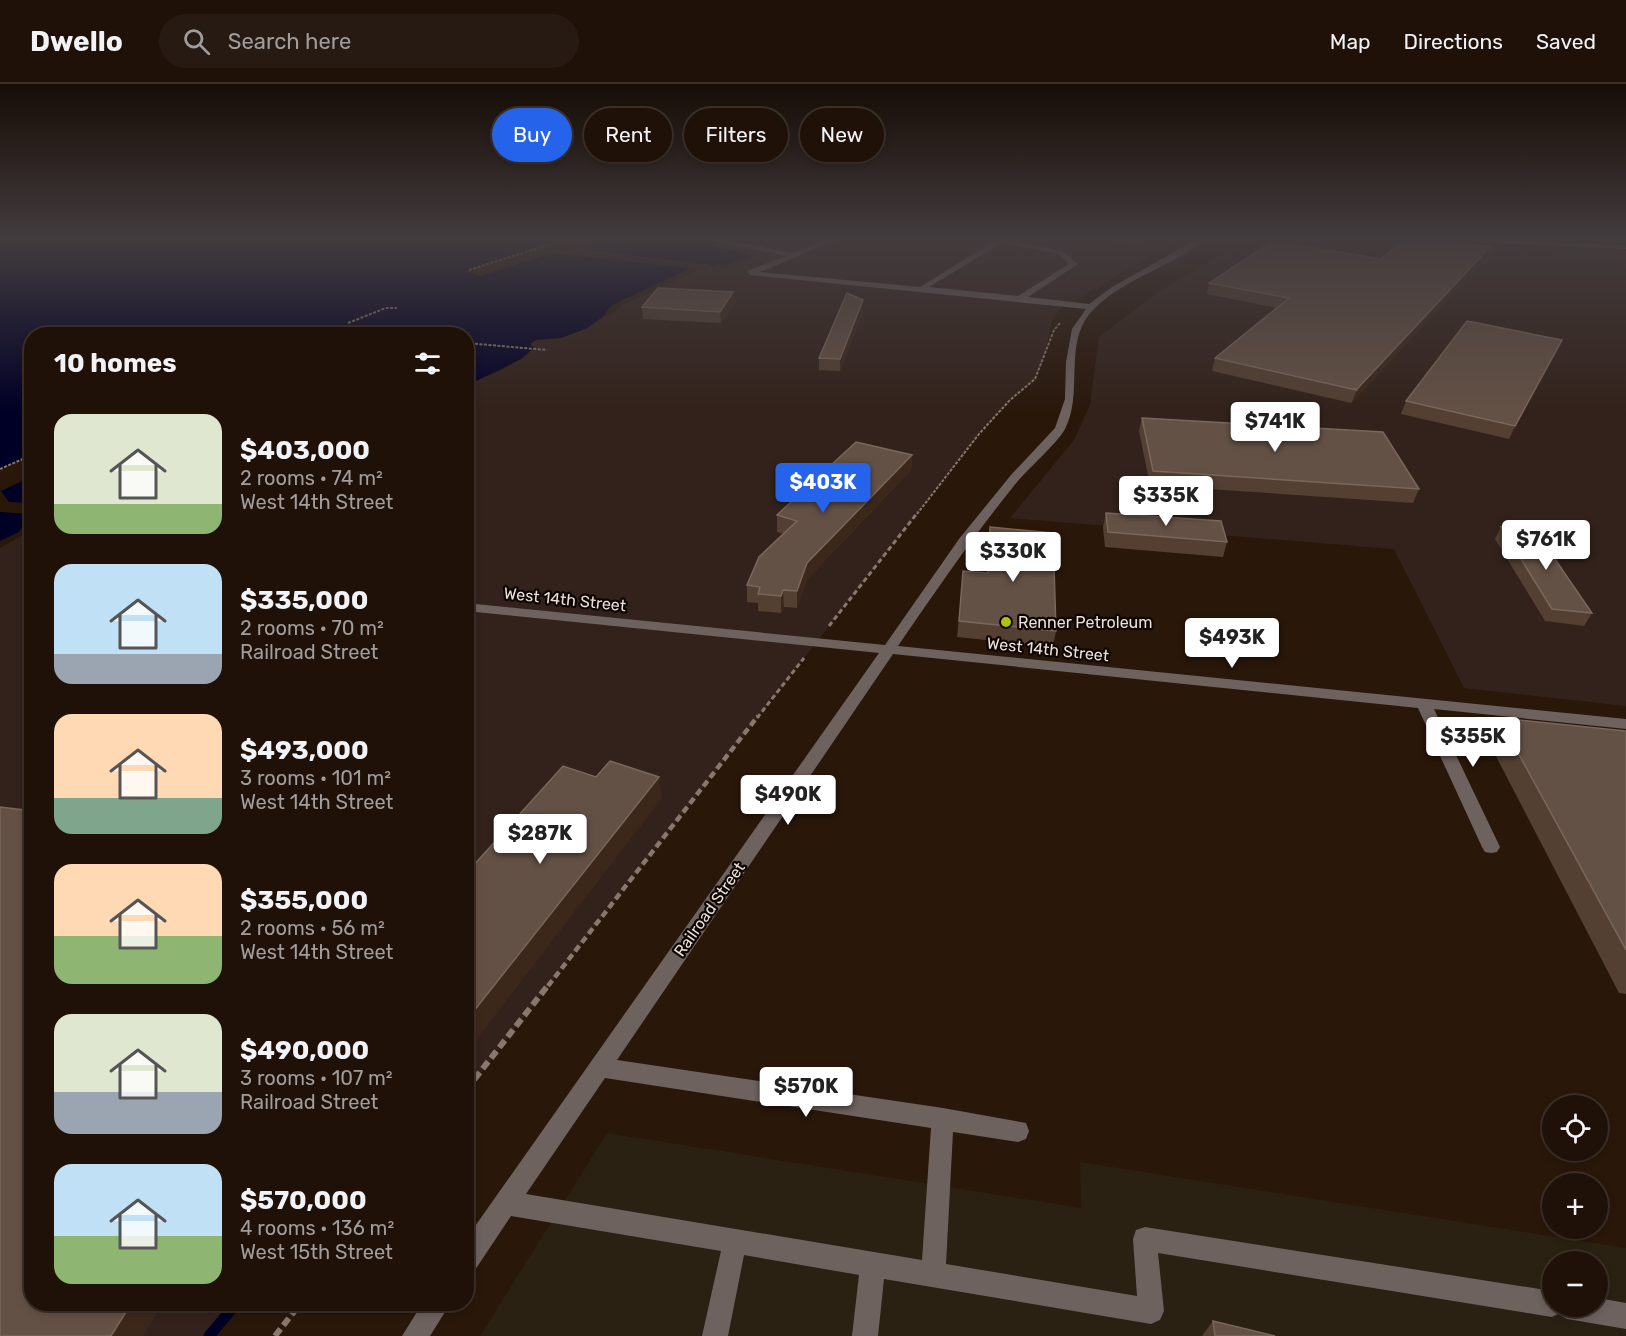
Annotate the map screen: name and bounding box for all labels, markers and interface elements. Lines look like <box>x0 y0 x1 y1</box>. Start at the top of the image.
search box <box>159 14 579 68</box>
text: Dwello <box>30 25 123 58</box>
icon: search <box>180 25 213 58</box>
text: Search here <box>228 28 351 55</box>
text: Map <box>1330 29 1371 54</box>
text: Directions <box>1404 29 1503 54</box>
text: Saved <box>1536 29 1596 54</box>
chip: Buy <box>492 108 572 162</box>
chip: Rent <box>584 108 672 162</box>
chip: Filters <box>684 108 788 162</box>
chip: New <box>800 108 884 162</box>
icon: filters <box>411 347 444 380</box>
text: 10 homes <box>54 348 177 379</box>
pin: $741K <box>1233 402 1317 453</box>
text: $741K <box>1245 409 1305 433</box>
text: $403,000 <box>240 435 370 466</box>
icon: home <box>102 438 174 510</box>
pin: $403K <box>781 463 865 514</box>
text: 2 rooms · 74 m² <box>240 466 383 490</box>
text: $403K <box>789 470 857 494</box>
pin: $335K <box>1124 476 1208 527</box>
text: $335K <box>1133 483 1199 507</box>
text: West 14th Street <box>240 490 393 514</box>
pin: $761K <box>1504 520 1588 571</box>
text: $761K <box>1516 527 1576 551</box>
pin: $330K <box>971 532 1055 583</box>
text: $330K <box>980 539 1046 563</box>
street label: West 14th Street <box>503 584 627 615</box>
text: $335,000 <box>240 585 368 616</box>
icon: home <box>102 588 174 660</box>
place label: Renner Petroleum <box>1018 613 1152 632</box>
marker: Renner Petroleum <box>999 615 1013 629</box>
text: 2 rooms · 70 m² <box>240 616 384 640</box>
pin: $493K <box>1190 618 1274 669</box>
text: $493K <box>1199 625 1265 649</box>
street label: West 14th Street <box>986 634 1110 665</box>
text: Railroad Street <box>240 640 378 664</box>
pin: $355K <box>1431 717 1515 768</box>
text: $355K <box>1440 724 1506 748</box>
text: $493,000 <box>240 735 369 766</box>
icon: home <box>102 738 174 810</box>
text: 3 rooms · 101 m² <box>240 766 391 790</box>
pin: $490K <box>746 775 830 826</box>
text: $490K <box>755 782 821 806</box>
text: West 14th Street <box>240 790 393 814</box>
pin: $287K <box>498 814 582 865</box>
text: $287K <box>508 821 572 845</box>
street label: Railroad Street <box>670 858 749 960</box>
text: $355,000 <box>240 885 368 916</box>
icon: home <box>102 888 174 960</box>
text: 2 rooms · 56 m² <box>240 916 385 940</box>
text: West 14th Street <box>240 940 393 964</box>
text: $490,000 <box>240 1035 369 1066</box>
icon: home <box>102 1038 174 1110</box>
text: 3 rooms · 107 m² <box>240 1066 393 1090</box>
pin: $570K <box>764 1067 848 1118</box>
text: $570K <box>774 1074 838 1098</box>
text: Railroad Street <box>240 1090 378 1114</box>
map controls <box>1542 1095 1608 1317</box>
button: locate <box>1542 1095 1608 1161</box>
button: + <box>1542 1173 1608 1239</box>
text: $570,000 <box>240 1185 367 1216</box>
icon: home <box>102 1188 174 1260</box>
text: 4 rooms · 136 m² <box>240 1216 394 1240</box>
text: West 15th Street <box>240 1240 393 1264</box>
button: − <box>1542 1251 1608 1317</box>

